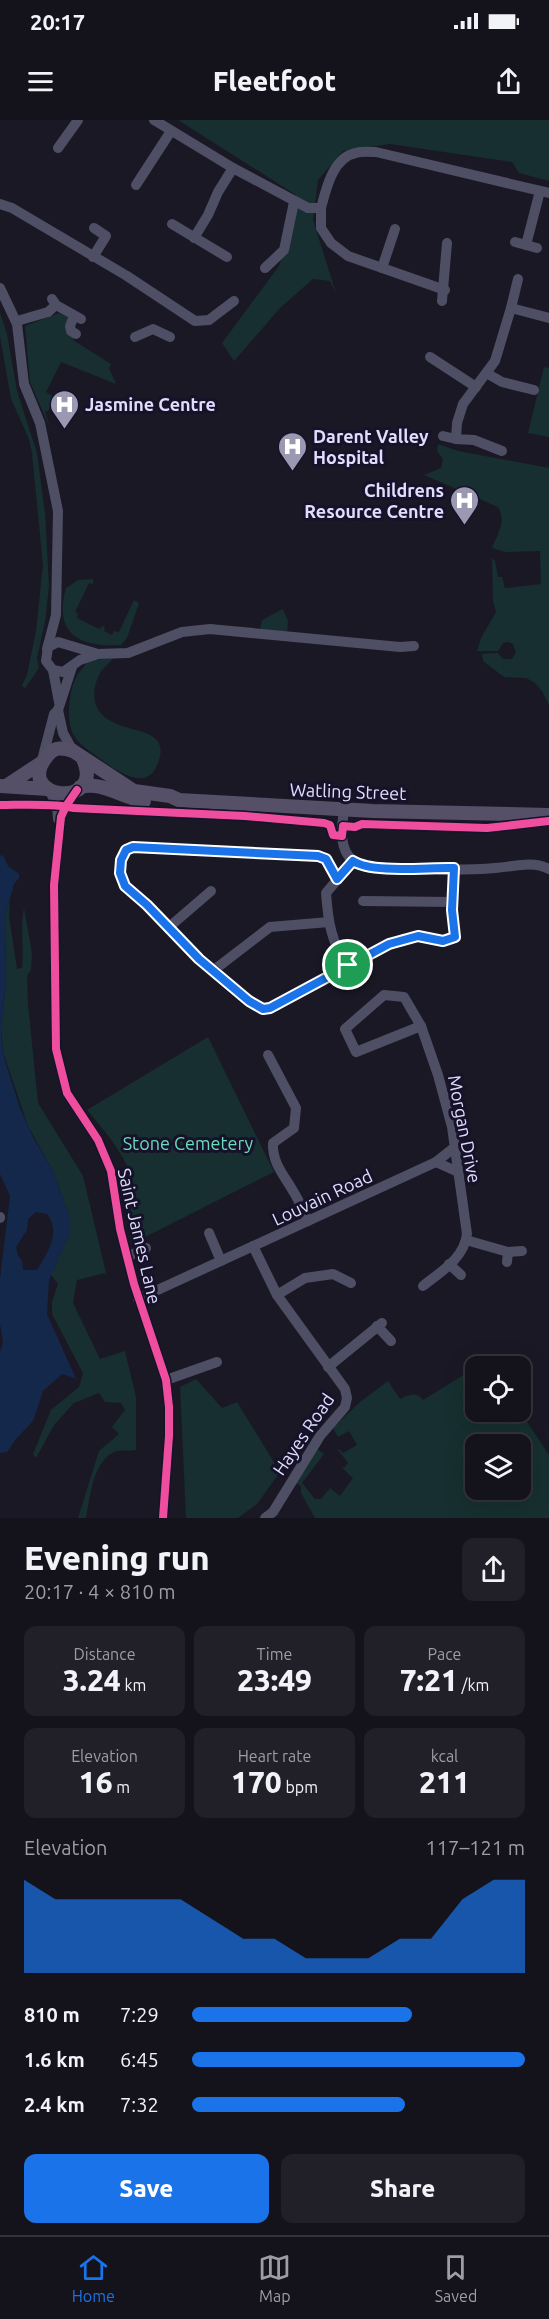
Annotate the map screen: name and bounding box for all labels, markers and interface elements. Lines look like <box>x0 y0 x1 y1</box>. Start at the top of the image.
text: 20:17 <box>30 9 85 34</box>
icon: menu <box>24 65 57 98</box>
icon: share <box>492 65 525 98</box>
text: Fleetfoot <box>213 66 336 96</box>
hospital icon: Jasmine Centre <box>48 388 80 430</box>
place label: Jasmine Centre <box>85 394 216 414</box>
place label: Darent Valley Hospital <box>313 426 429 467</box>
hospital icon: Darent Valley Hospital <box>276 430 308 472</box>
place label: Childrens Resource Centre <box>304 480 444 521</box>
hospital icon: Childrens Resource Centre <box>449 484 481 526</box>
street label: Watling Street <box>289 779 407 803</box>
pin <box>322 939 373 990</box>
icon: arrive <box>331 948 364 981</box>
street label: Morgan Drive <box>445 1073 485 1185</box>
park label: Stone Cemetery <box>123 1133 254 1153</box>
street label: Louvain Road <box>269 1165 375 1229</box>
street label: Saint James Lane <box>115 1166 165 1306</box>
map controls <box>465 1356 531 1500</box>
button: locate <box>465 1356 531 1422</box>
street label: Hayes Road <box>268 1390 338 1478</box>
button: layers <box>465 1434 531 1500</box>
button: share <box>462 1538 525 1601</box>
text: Evening run <box>24 1539 210 1576</box>
text: 20:17 · 4 × 810 m <box>24 1580 176 1603</box>
text: Distance <box>74 1645 135 1663</box>
text: Time <box>257 1645 292 1663</box>
text: Pace <box>428 1645 461 1663</box>
text: 3.24 <box>63 1663 121 1697</box>
text: 23:49 <box>237 1663 312 1697</box>
text: 7:21 <box>400 1663 458 1697</box>
text: km <box>121 1676 146 1694</box>
text: /km <box>458 1676 489 1694</box>
text: Elevation <box>71 1747 138 1765</box>
text: Heart rate <box>238 1747 311 1765</box>
text: kcal <box>431 1747 458 1765</box>
text: 16 <box>79 1765 113 1799</box>
text: 170 <box>231 1765 282 1799</box>
text: 211 <box>419 1765 470 1799</box>
text: m <box>113 1778 130 1796</box>
text: bpm <box>282 1778 318 1796</box>
text: Elevation <box>24 1836 107 1859</box>
text: 117–121 m <box>426 1836 525 1859</box>
text: 810 m <box>24 2003 80 2026</box>
text: 7:29 <box>120 2003 159 2026</box>
text: 1.6 km <box>24 2048 85 2071</box>
text: 6:45 <box>120 2048 159 2071</box>
text: 2.4 km <box>24 2093 85 2116</box>
text: 7:32 <box>120 2093 159 2116</box>
button: Save <box>24 2154 269 2223</box>
button: Share <box>281 2154 525 2223</box>
tab: Home <box>72 2251 115 2305</box>
tab: Map <box>258 2251 291 2305</box>
tab: Saved <box>435 2251 477 2305</box>

